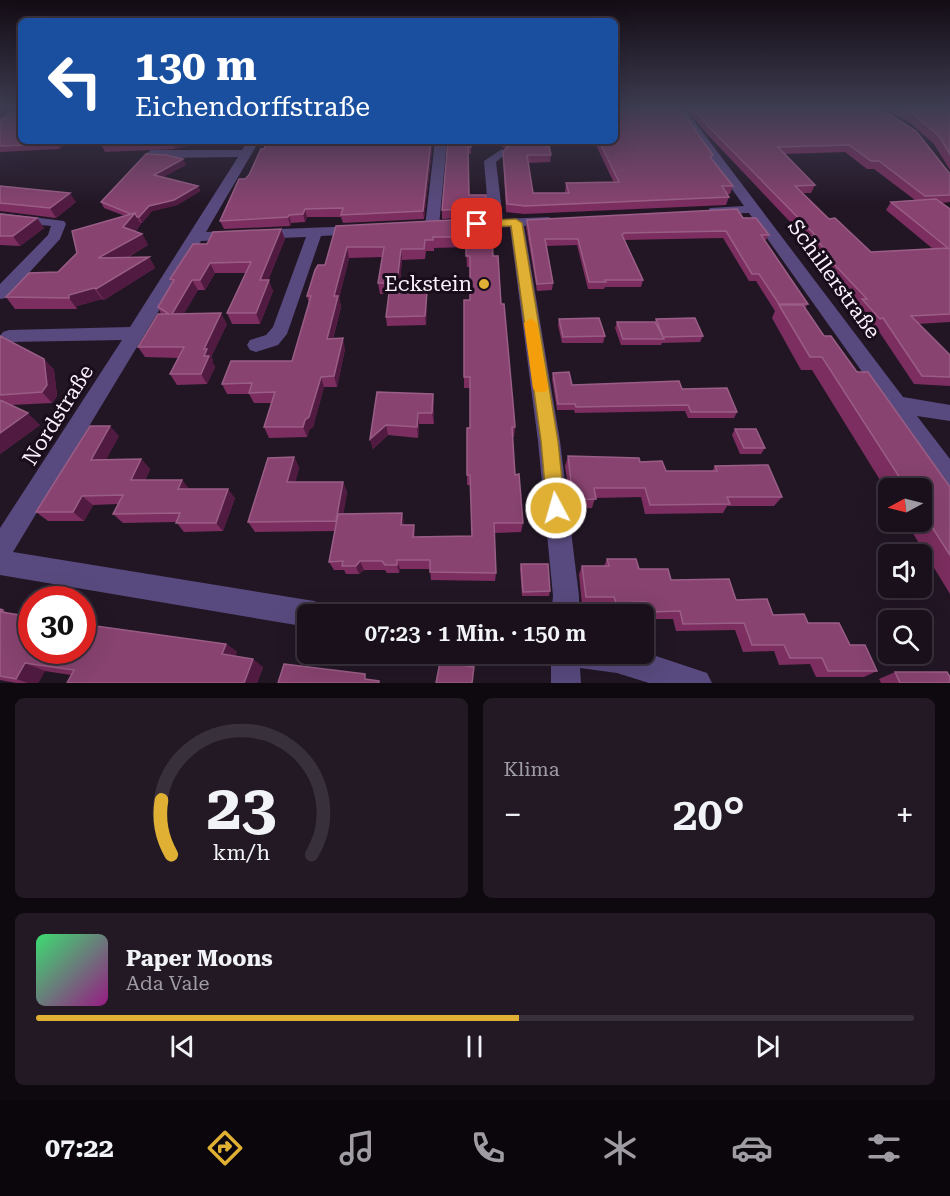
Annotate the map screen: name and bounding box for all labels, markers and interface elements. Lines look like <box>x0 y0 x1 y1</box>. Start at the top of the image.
text: 130 m <box>135 41 257 90</box>
icon: left <box>36 42 114 120</box>
text: Eichendorffstraße <box>135 91 370 123</box>
pin <box>451 198 502 249</box>
icon: arrive <box>460 207 493 240</box>
street label: Schillerstraße <box>783 215 885 343</box>
place label: Eckstein <box>384 272 472 296</box>
marker: Eckstein <box>477 277 491 291</box>
street label: Nordstraße <box>18 360 98 470</box>
position arrow <box>524 476 588 540</box>
north arrow <box>878 478 932 532</box>
map controls <box>878 478 932 664</box>
button: sound <box>878 544 932 598</box>
speed limit sign: 30 <box>18 586 96 664</box>
button: search <box>878 610 932 664</box>
text: 07:23 · 1 Min. · 150 m <box>365 621 586 646</box>
text: Klima <box>504 757 560 781</box>
text: 23 <box>206 771 276 844</box>
text: 20° <box>672 788 745 841</box>
text: − <box>504 795 522 834</box>
text: + <box>896 795 914 834</box>
text: km/h <box>213 840 270 865</box>
text: Paper Moons <box>126 946 273 971</box>
text: Ada Vale <box>126 971 209 995</box>
icon: previous <box>166 1030 199 1063</box>
icon: pause <box>458 1030 491 1063</box>
icon: next <box>751 1030 784 1063</box>
icon: directions <box>204 1127 246 1169</box>
icon: music <box>336 1127 378 1169</box>
icon: phone <box>467 1127 509 1169</box>
icon: climate <box>599 1127 641 1169</box>
icon: car <box>731 1127 773 1169</box>
icon: filters <box>863 1127 905 1169</box>
text: 07:22 <box>45 1132 114 1164</box>

